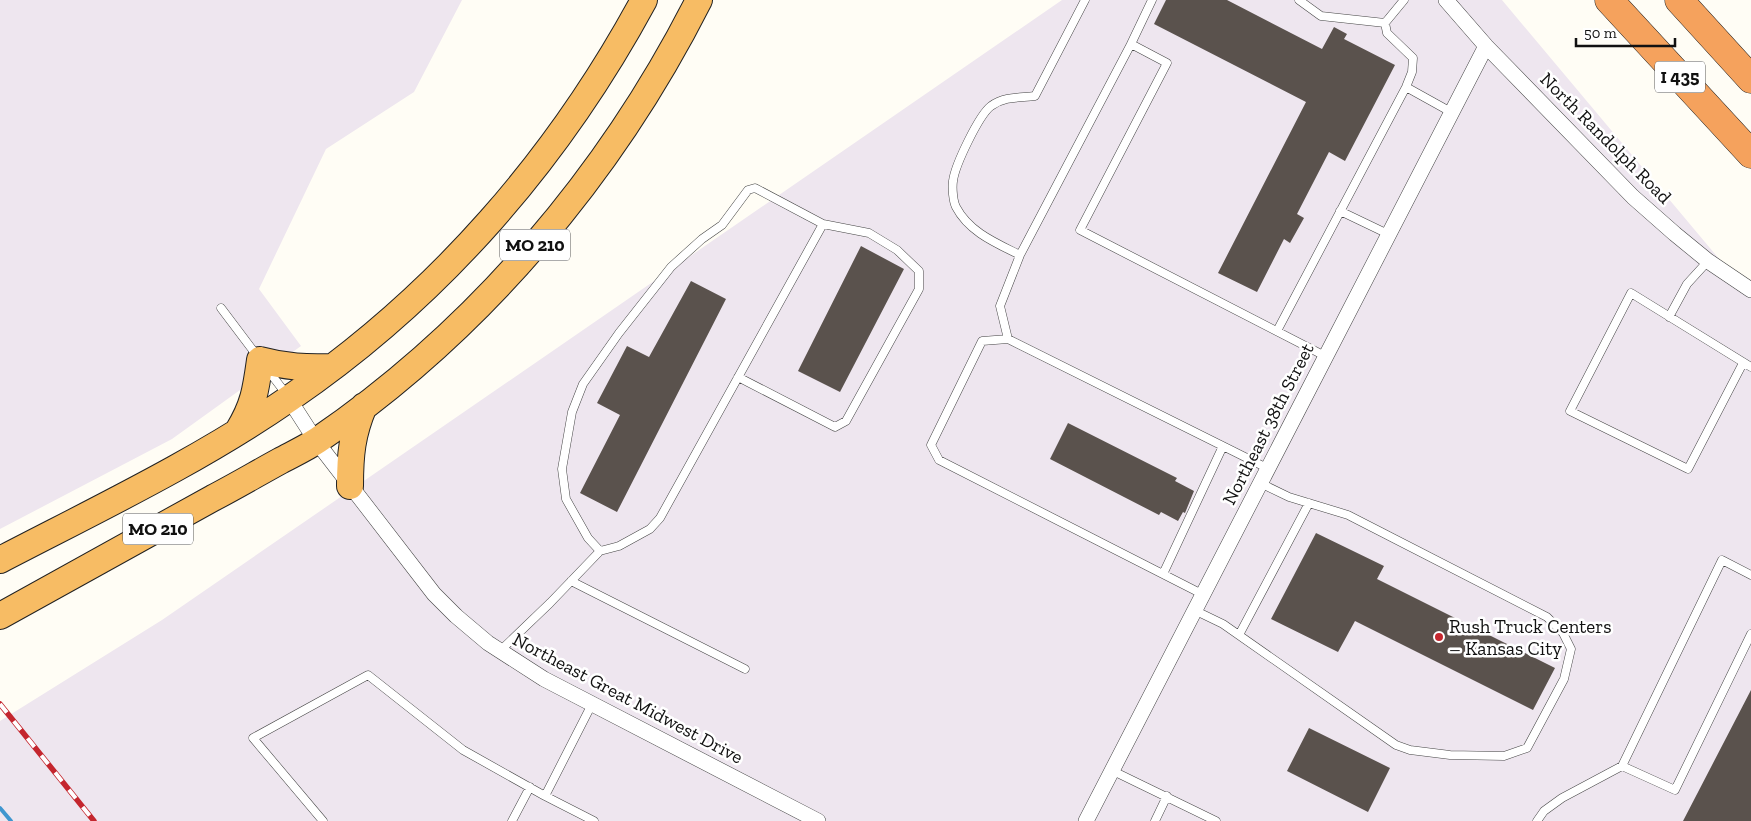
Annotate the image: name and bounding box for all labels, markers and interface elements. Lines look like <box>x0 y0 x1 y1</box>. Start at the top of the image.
scale bar <box>1576 15 1675 47</box>
text: 50 m <box>1584 24 1617 42</box>
road number: I 435 <box>1655 62 1705 92</box>
street label: North Randolph Road <box>1536 68 1677 209</box>
road number: MO 210 <box>500 230 570 260</box>
street label: Northeast 38th Street <box>1217 339 1319 509</box>
road number: MO 210 <box>123 514 193 544</box>
place label: Rush Truck Centers – Kansas City <box>1449 615 1612 660</box>
street label: Northeast Great Midwest Drive <box>509 627 747 769</box>
marker: Rush Truck Centers – Kansas City <box>1433 631 1445 643</box>

